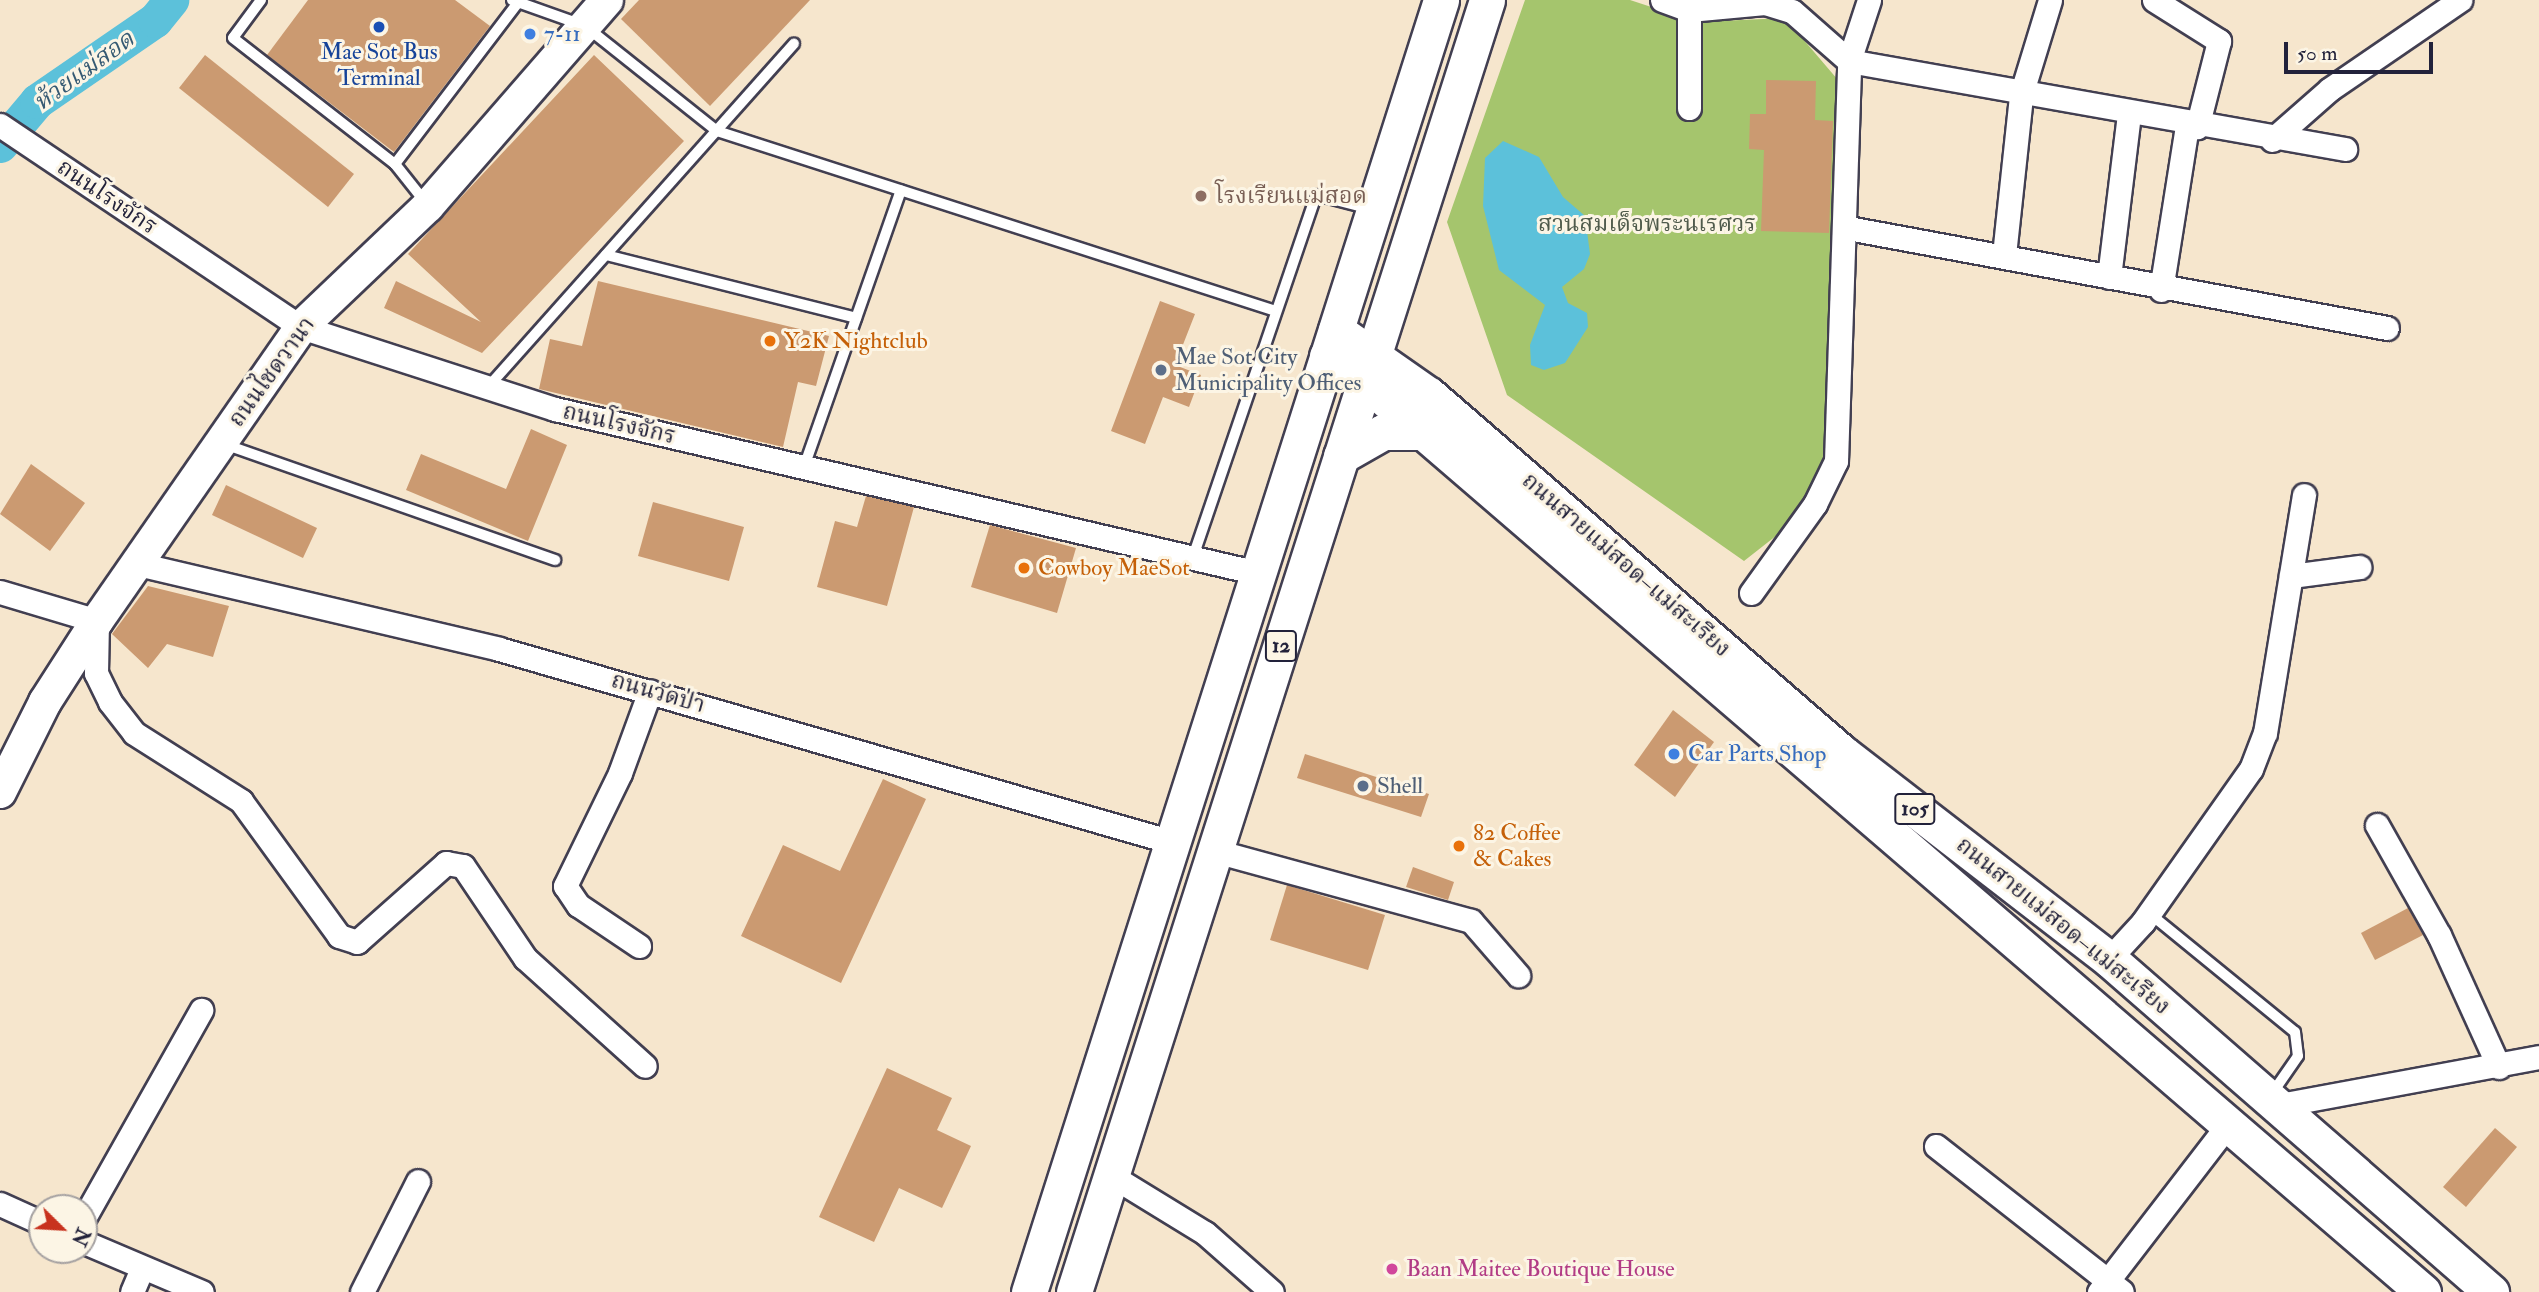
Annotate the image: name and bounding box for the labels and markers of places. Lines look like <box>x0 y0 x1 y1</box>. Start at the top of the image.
marker: Mae Sot Bus Terminal <box>371 19 387 35</box>
place label: 7-11 <box>544 20 581 48</box>
marker: 7-11 <box>522 26 538 42</box>
place label: Mae Sot Bus Terminal <box>320 38 438 92</box>
place label: โรงเรียนแม่สอด <box>1215 182 1367 210</box>
marker: โรงเรียนแม่สอด <box>1193 188 1209 204</box>
place label: Y2K Nightclub <box>784 327 928 355</box>
marker: Y2K Nightclub <box>762 333 778 349</box>
place label: Mae Sot City Municipality Offices <box>1175 343 1361 397</box>
marker: Mae Sot City Municipality Offices <box>1153 362 1169 378</box>
place label: Cowboy MaeSot <box>1038 554 1190 582</box>
marker: Cowboy MaeSot <box>1016 560 1032 576</box>
place label: Car Parts Shop <box>1688 740 1826 768</box>
marker: Car Parts Shop <box>1666 746 1682 762</box>
place label: Shell <box>1377 772 1423 800</box>
marker: Shell <box>1355 778 1371 794</box>
place label: 82 Coffee & Cakes <box>1473 819 1561 873</box>
marker: 82 Coffee & Cakes <box>1451 838 1467 854</box>
place label: Baan Maitee Boutique House <box>1406 1255 1675 1283</box>
marker: Baan Maitee Boutique House <box>1384 1261 1400 1277</box>

